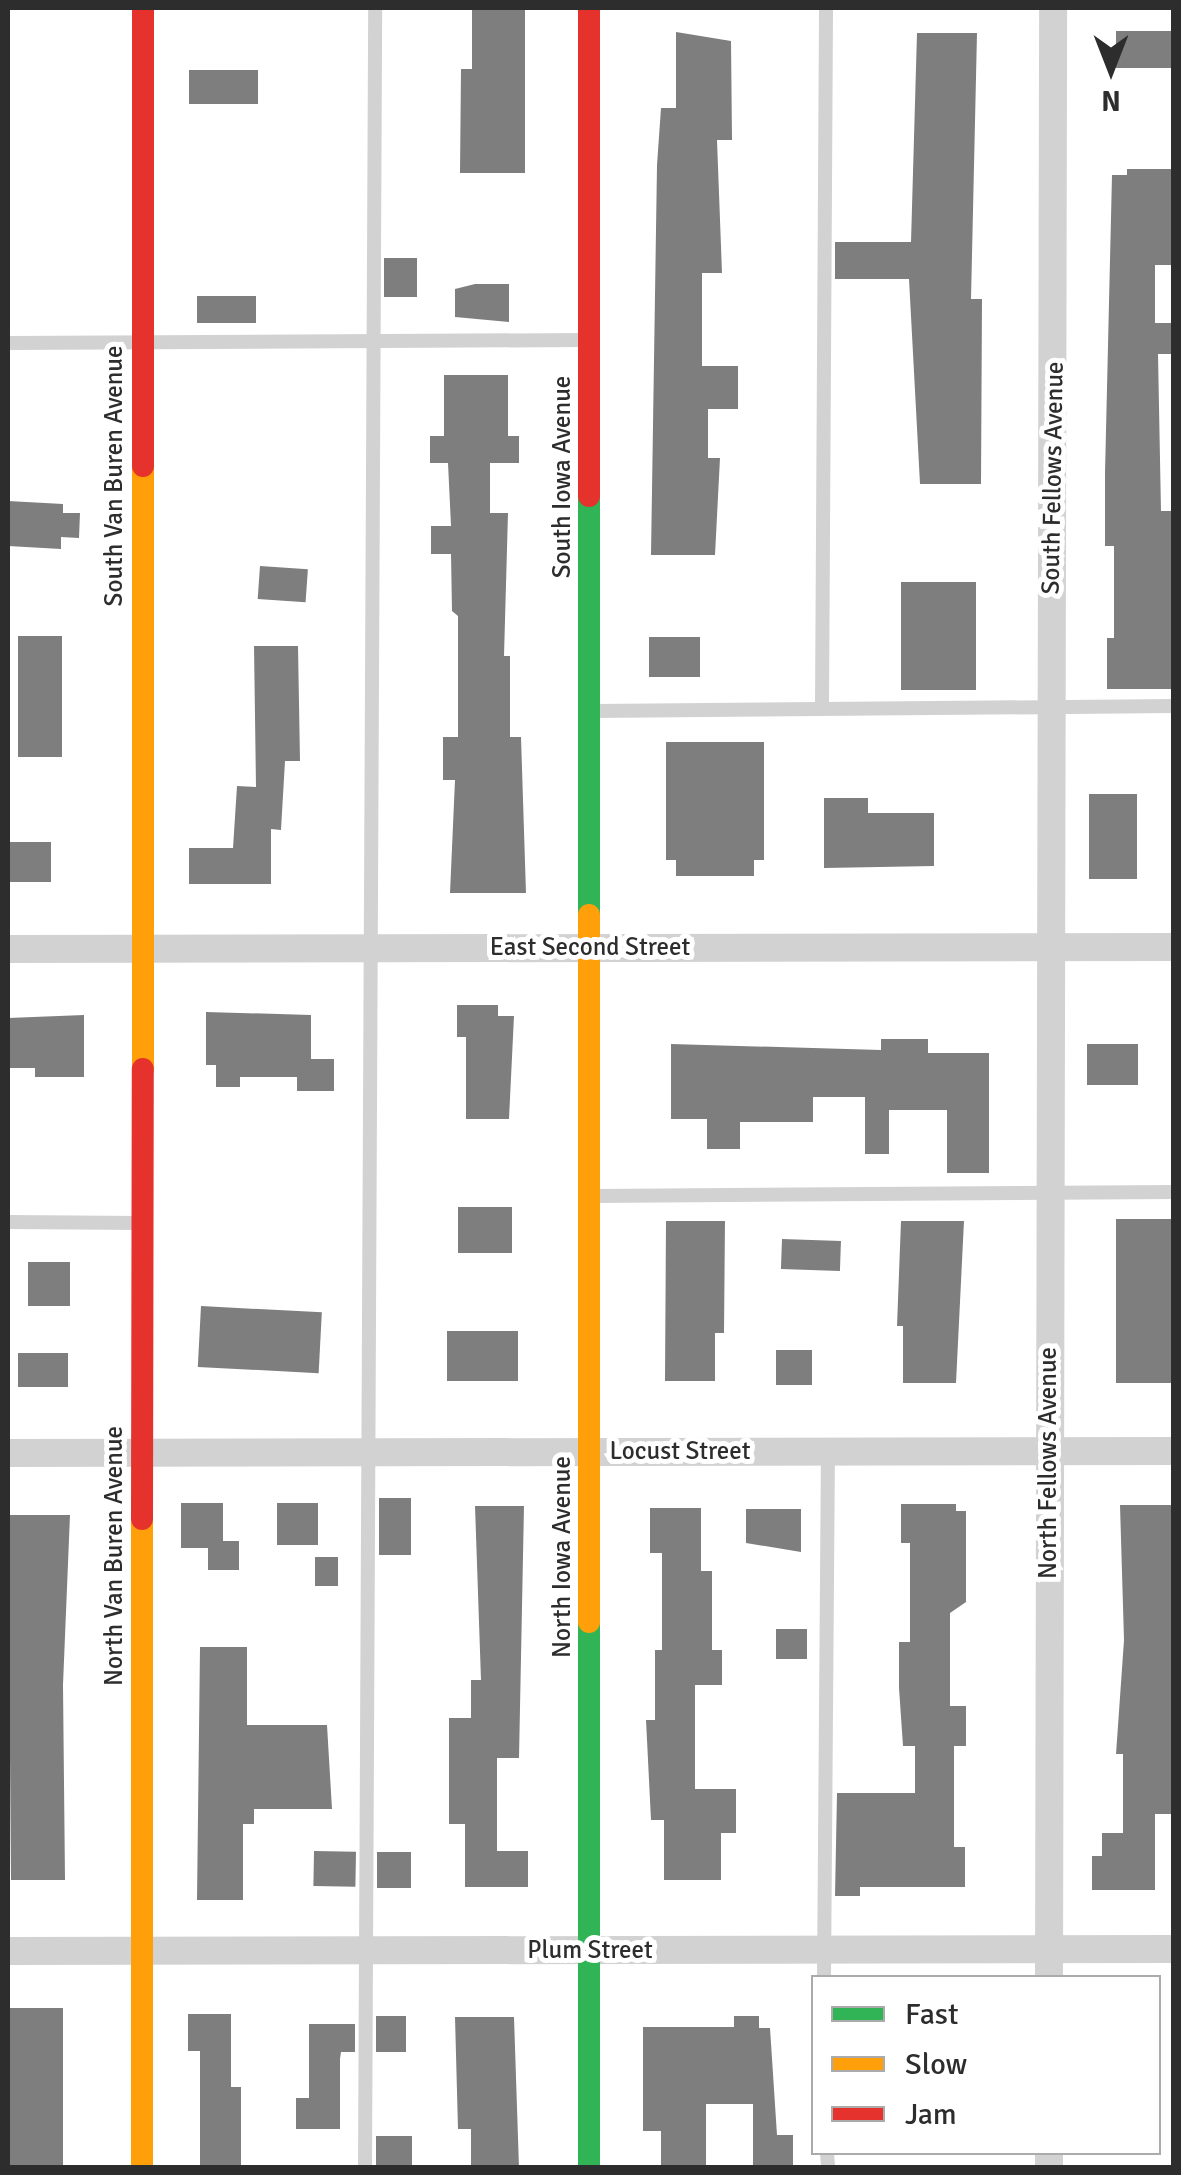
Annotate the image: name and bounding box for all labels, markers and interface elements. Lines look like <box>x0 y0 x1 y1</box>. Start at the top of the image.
north arrow <box>1061 20 1161 120</box>
text: N <box>1101 83 1121 117</box>
street label: South Van Buren Avenue <box>99 346 129 606</box>
street label: South Fellows Avenue <box>1036 361 1070 595</box>
street label: South Iowa Avenue <box>547 376 577 578</box>
street label: East Second Street <box>490 932 690 962</box>
street label: North Fellows Avenue <box>1033 1347 1063 1579</box>
street label: North Van Buren Avenue <box>99 1426 129 1686</box>
street label: Locust Street <box>609 1436 751 1466</box>
street label: North Iowa Avenue <box>547 1456 577 1658</box>
street label: Plum Street <box>527 1935 653 1965</box>
legend <box>811 1975 1161 2155</box>
text: Fast <box>905 1996 958 2033</box>
text: Slow <box>905 2046 967 2083</box>
text: Jam <box>905 2096 957 2133</box>

